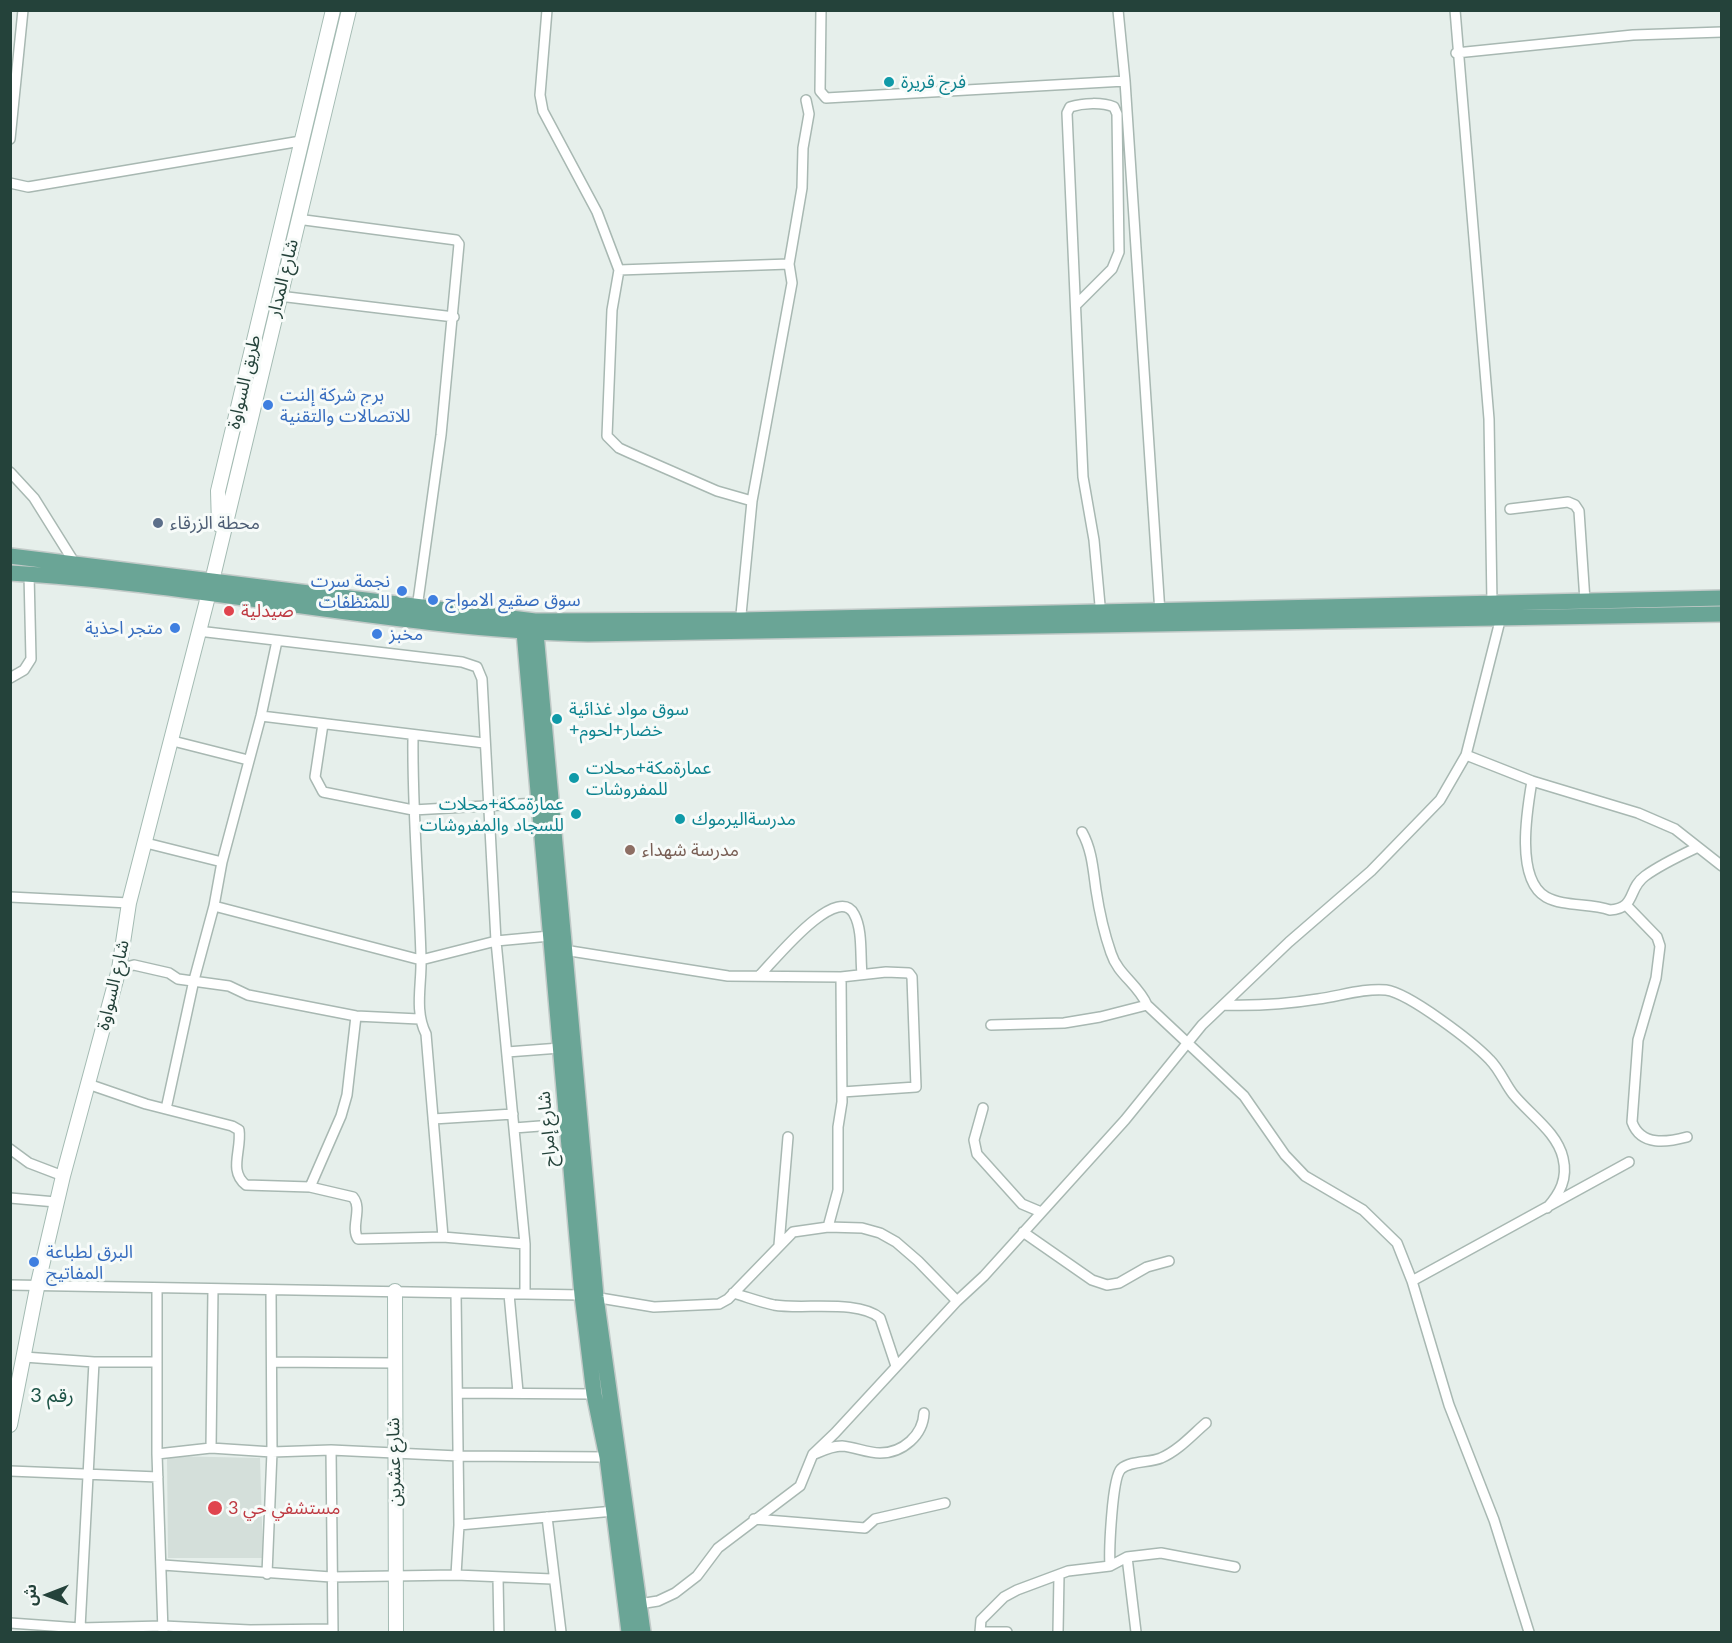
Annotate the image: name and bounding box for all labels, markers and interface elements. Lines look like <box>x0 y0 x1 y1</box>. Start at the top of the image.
place label: فرج قريرة <box>901 71 966 93</box>
marker: فرج قريرة <box>882 75 896 89</box>
street label: شارع المدار <box>263 237 303 319</box>
street label: طريق السواوة <box>223 333 265 431</box>
place label: برج شركة إلنت للاتصالات والتقنية <box>280 384 410 426</box>
marker: برج شركة إلنت للاتصالات والتقنية <box>261 398 275 412</box>
place label: محطة الزرقاء <box>170 512 260 534</box>
marker: محطة الزرقاء <box>151 516 165 530</box>
place label: نجمة سرت للمنظفات <box>311 570 390 612</box>
marker: نجمة سرت للمنظفات <box>395 584 409 598</box>
place label: سوق صقيع الامواج <box>445 589 581 611</box>
marker: سوق صقيع الامواج <box>426 593 440 607</box>
place label: صيدلية <box>241 600 294 622</box>
marker: صيدلية <box>222 604 236 618</box>
place label: متجر احذية <box>85 617 163 639</box>
marker: متجر احذية <box>168 621 182 635</box>
place label: مخبز <box>389 623 423 645</box>
marker: مخبز <box>370 627 384 641</box>
place label: سوق مواد غذائية +خضار+لحوم <box>569 698 689 740</box>
marker: سوق مواد غذائية +خضار+لحوم <box>550 712 564 726</box>
place label: عمارةمكة+محلات للمفروشات <box>586 757 711 800</box>
marker: عمارةمكة+محلات للمفروشات <box>567 771 581 785</box>
place label: عمارةمكة+محلات للسجاد والمفروشات <box>420 793 564 836</box>
marker: عمارةمكة+محلات للسجاد والمفروشات <box>569 807 583 821</box>
place label: مدرسةاليرموك <box>692 808 796 830</box>
marker: مدرسةاليرموك <box>673 812 687 826</box>
place label: مدرسة شهداء <box>642 839 739 861</box>
marker: مدرسة شهداء <box>623 843 637 857</box>
street label: شارع السواوة <box>92 938 134 1032</box>
street label: شارع إمراح <box>533 1090 561 1168</box>
place label: البرق لطباعة المفاتيح <box>46 1241 133 1284</box>
marker: البرق لطباعة المفاتيح <box>27 1255 41 1269</box>
district label: رقم 3 <box>30 1384 74 1408</box>
street label: شارع عشرين <box>382 1417 406 1507</box>
place label: مستشفي حي 3 <box>228 1497 340 1519</box>
marker: مستشفي حي 3 <box>206 1499 224 1517</box>
north arrow <box>18 1565 78 1625</box>
text: ش <box>20 1584 39 1606</box>

